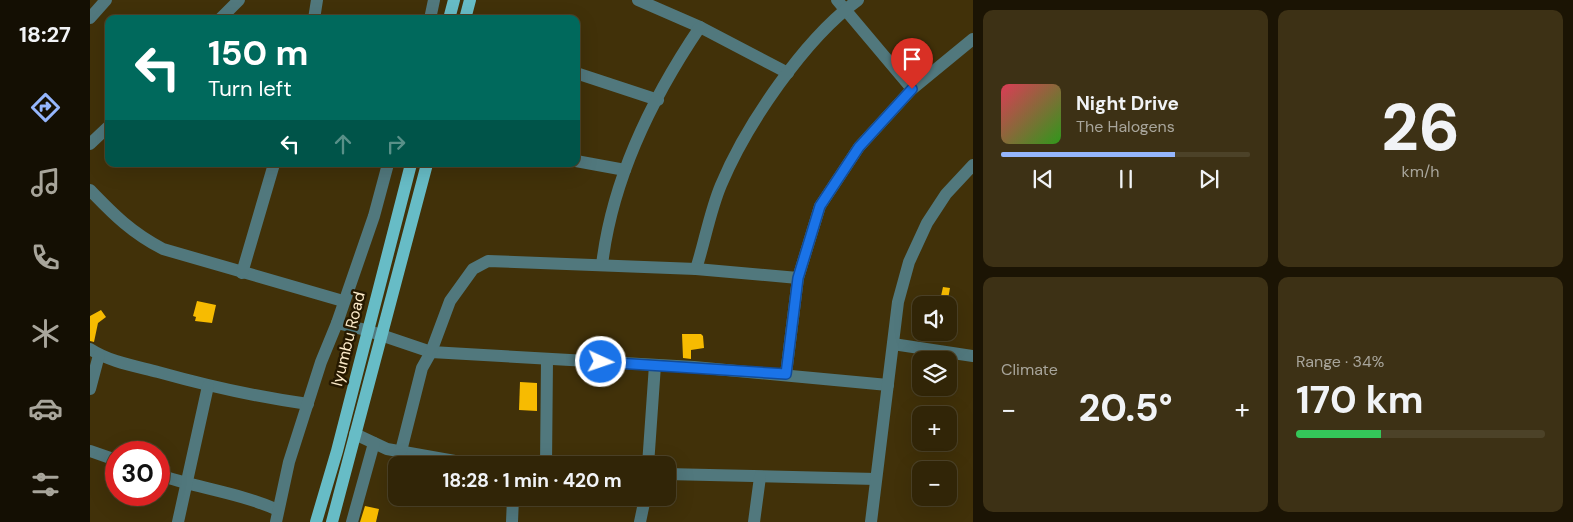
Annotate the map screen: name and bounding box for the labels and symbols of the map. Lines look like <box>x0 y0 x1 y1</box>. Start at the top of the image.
pin <box>891 38 933 89</box>
street label: Iyumbu Road <box>326 290 370 388</box>
position arrow <box>574 335 626 387</box>
speed limit sign: 30 <box>105 441 170 506</box>

